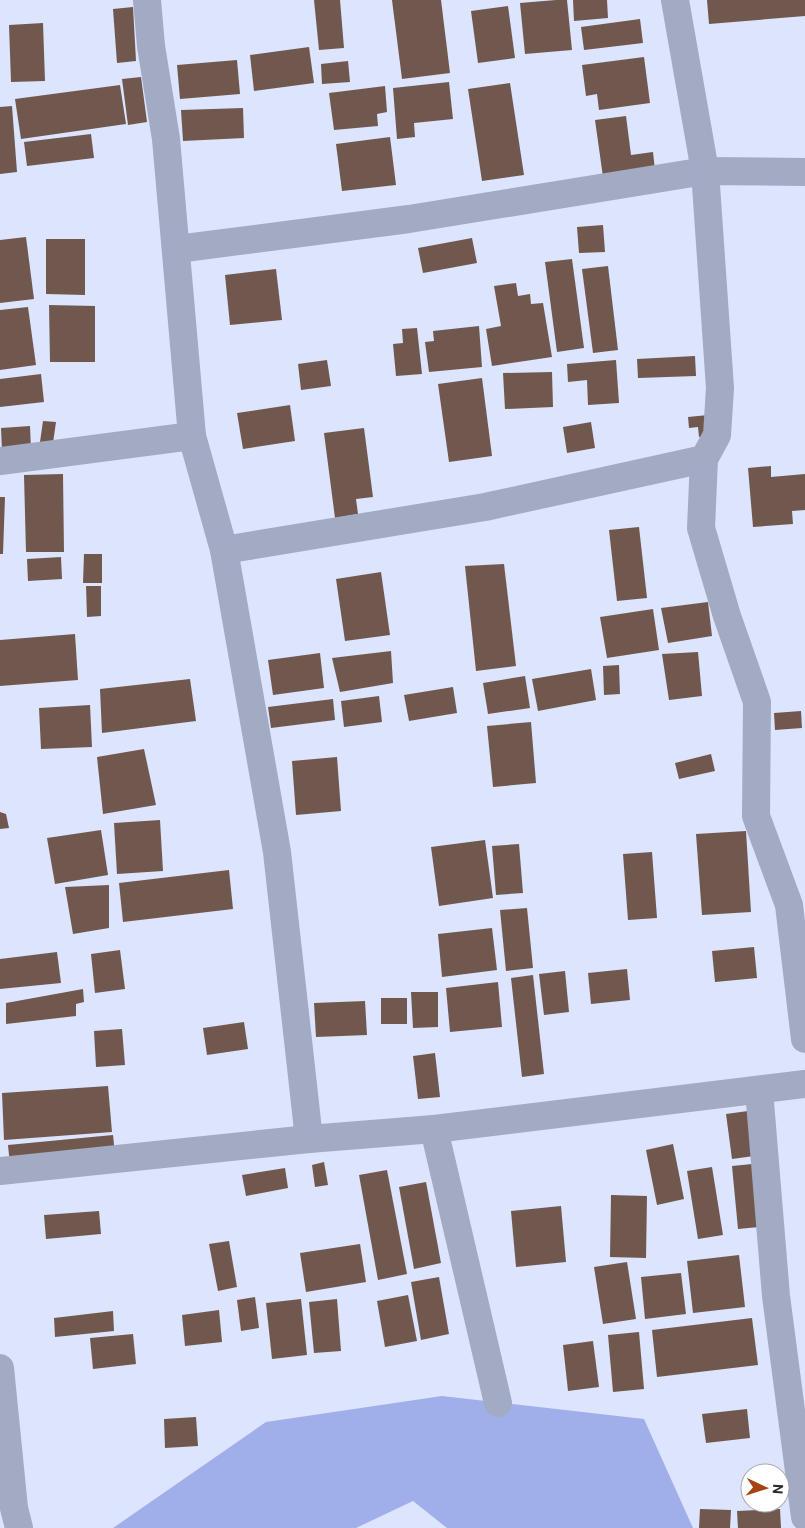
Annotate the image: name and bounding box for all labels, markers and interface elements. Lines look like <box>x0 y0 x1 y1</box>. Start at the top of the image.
north arrow <box>740 1463 790 1513</box>
text: N <box>770 1483 786 1494</box>

